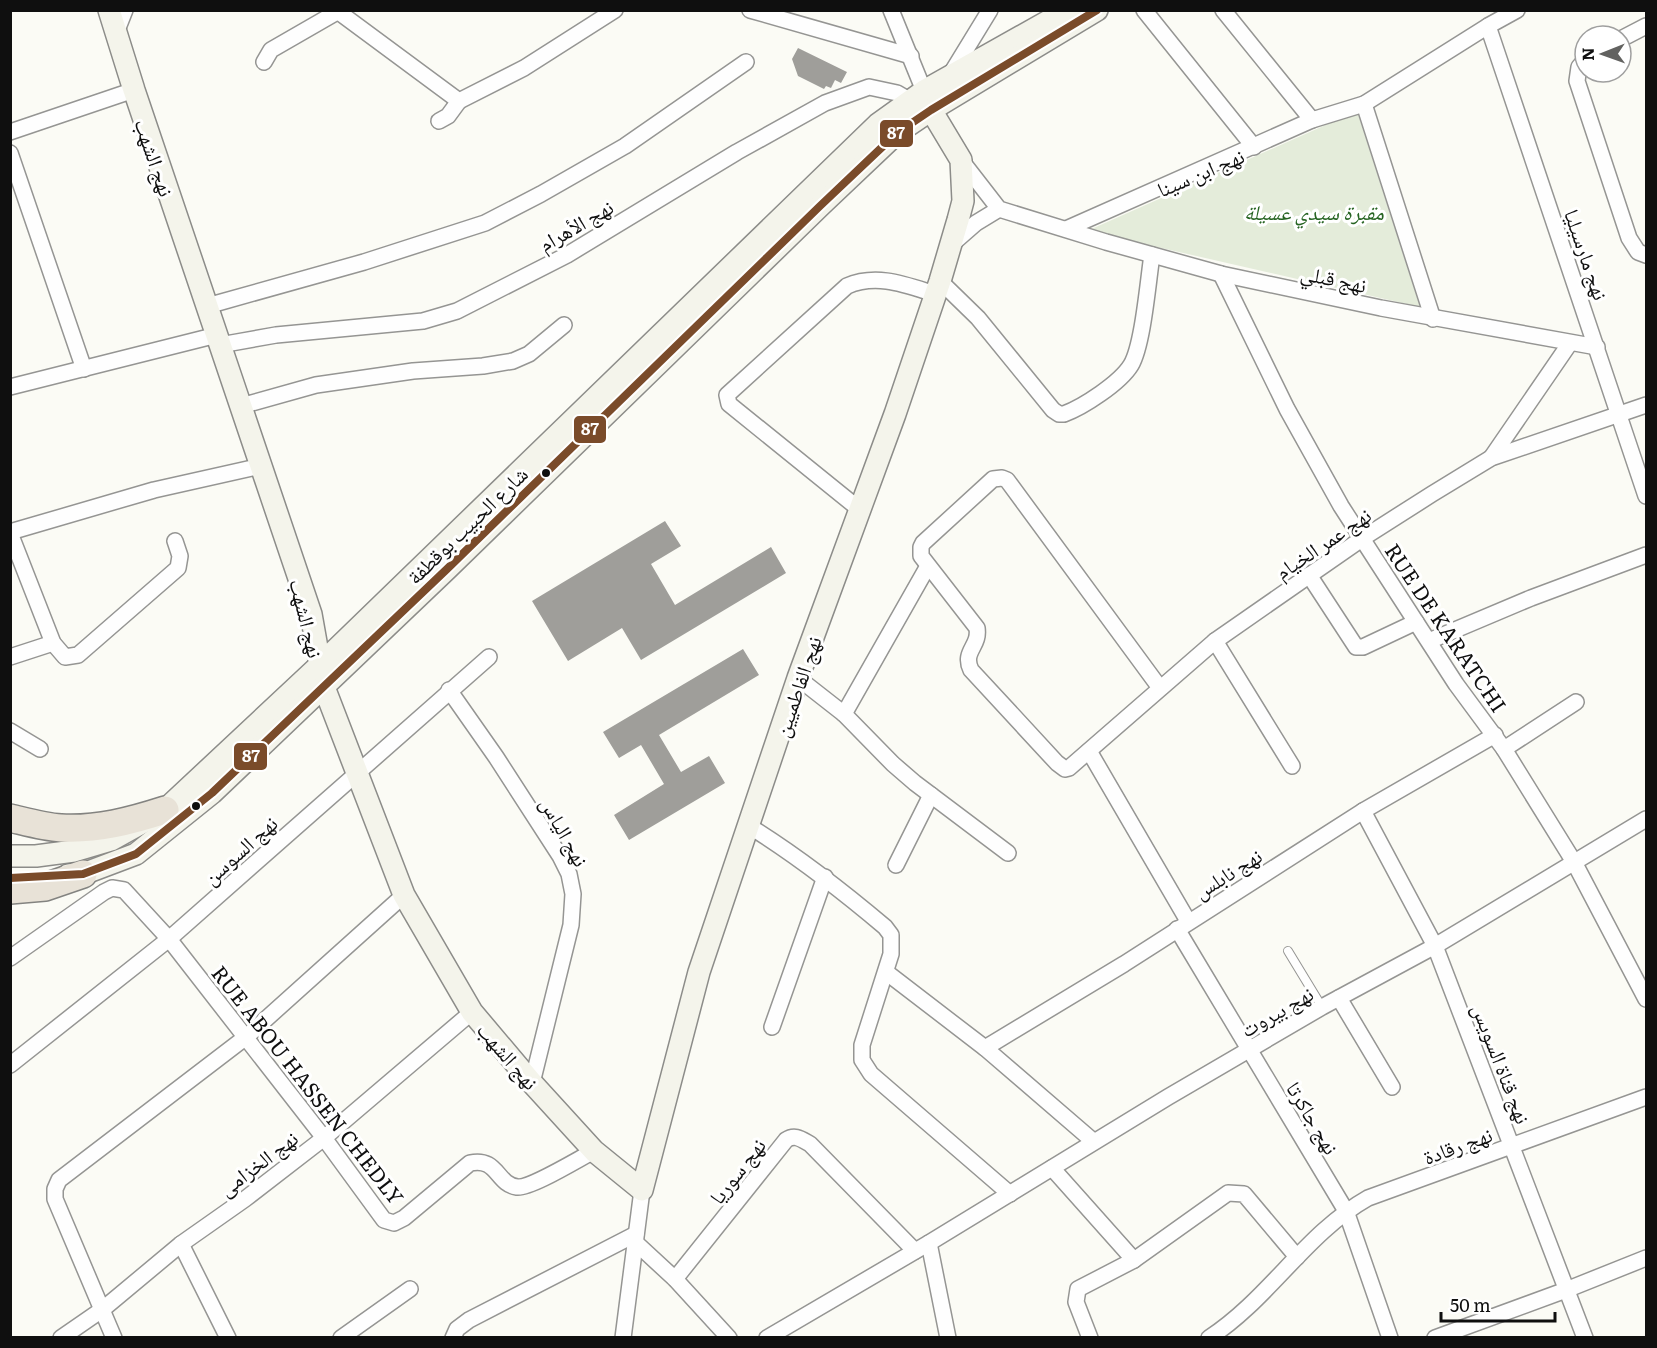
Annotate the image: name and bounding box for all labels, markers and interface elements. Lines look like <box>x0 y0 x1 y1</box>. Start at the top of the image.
north arrow <box>1573 24 1633 84</box>
text: N <box>1575 47 1599 61</box>
street label: نهج الشهب <box>128 114 184 200</box>
line badge: 87 <box>879 119 914 148</box>
text: 87 <box>887 120 905 144</box>
street label: نهج ابن سينا <box>1152 139 1248 203</box>
street label: نهج الأهرام <box>532 190 619 259</box>
park label: مقبرة سيدي عسيلة <box>1244 195 1384 229</box>
street label: نهج مارسيليا <box>1558 204 1618 304</box>
street label: نهج قبلي <box>1298 255 1370 302</box>
line badge: 87 <box>573 415 607 444</box>
text: 87 <box>581 416 599 440</box>
street label: شارع الحبيب بوقطفة <box>398 458 534 590</box>
unlabelled marker <box>540 467 552 479</box>
street label: نهج عمر الخيام <box>1268 498 1377 587</box>
street label: RUE DE KARATCHI <box>1379 536 1515 718</box>
street label: نهج الشهب <box>283 575 333 661</box>
street label: نهج الفاطميين <box>764 631 828 741</box>
line badge: 87 <box>233 742 268 771</box>
text: 87 <box>242 743 260 767</box>
street label: نهج الياس <box>534 790 598 872</box>
unlabelled marker <box>190 800 202 812</box>
street label: نهج السوسن <box>195 807 283 891</box>
street label: نهج نابلس <box>1187 839 1267 905</box>
street label: RUE ABOU HASSEN CHEDLY <box>206 958 412 1210</box>
street label: نهج بيروت <box>1234 977 1318 1043</box>
street label: نهج قناة السويس <box>1466 998 1540 1128</box>
street label: نهج الشهب <box>471 1014 547 1096</box>
street label: نهج جاكرتا <box>1280 1075 1348 1159</box>
street label: نهج رقادة <box>1418 1117 1496 1171</box>
street label: نهج الخزامى <box>211 1122 303 1202</box>
street label: نهج سوريا <box>700 1130 772 1210</box>
scale bar <box>1441 1285 1555 1323</box>
text: 50 m <box>1450 1291 1491 1318</box>

